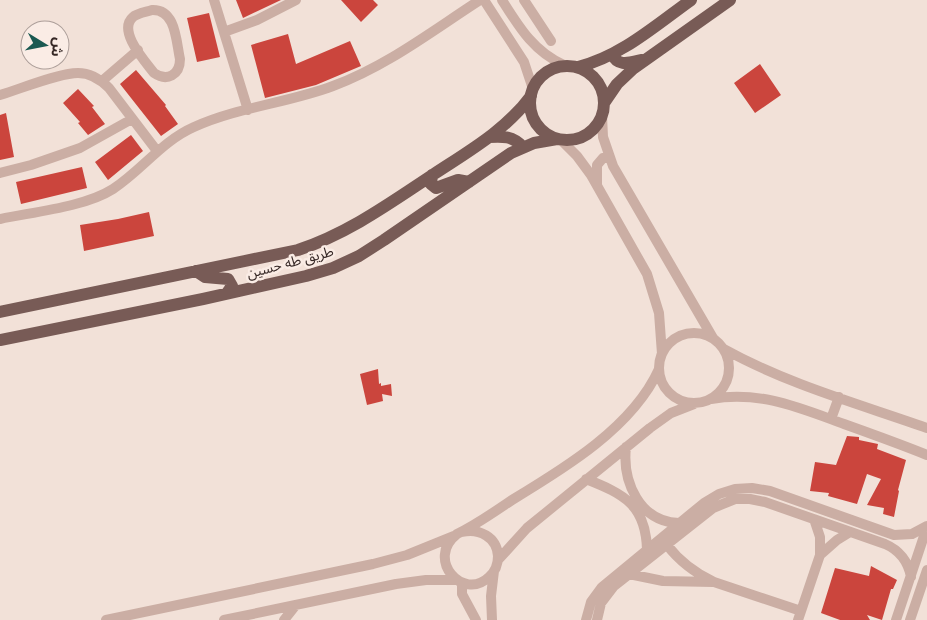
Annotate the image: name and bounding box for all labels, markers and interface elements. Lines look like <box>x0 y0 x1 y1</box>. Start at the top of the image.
north arrow <box>20 20 70 70</box>
text: ش <box>47 36 69 58</box>
street label: طريق طه حسين <box>244 241 336 283</box>

